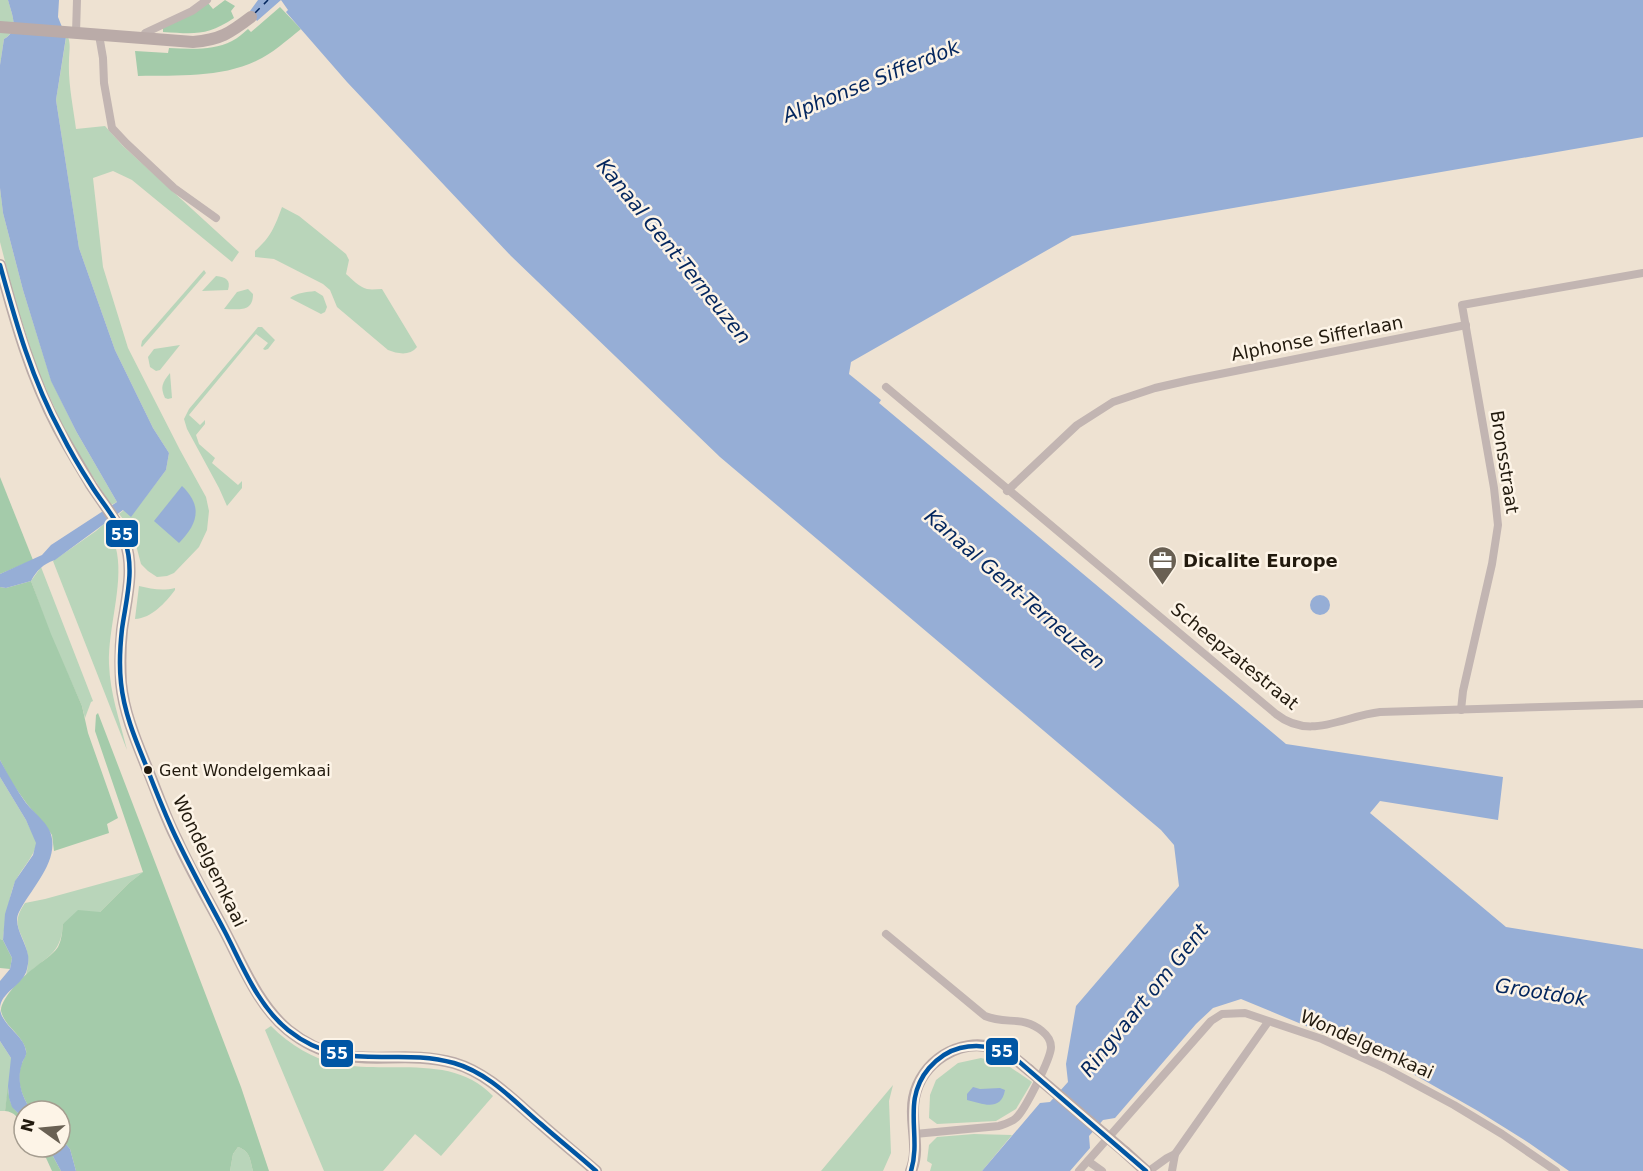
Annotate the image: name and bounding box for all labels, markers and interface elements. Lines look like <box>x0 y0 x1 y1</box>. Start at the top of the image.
water label: Alphonse Sifferdok <box>777 34 964 128</box>
water label: Kanaal Gent-Terneuzen <box>592 154 756 348</box>
street label: Alphonse Sifferlaan <box>1229 311 1405 365</box>
street label: Bronsstraat <box>1486 409 1524 515</box>
water label: Kanaal Gent-Terneuzen <box>920 504 1110 674</box>
line badge: 55 <box>105 519 139 548</box>
text: 55 <box>111 525 133 544</box>
office icon: Dicalite Europe <box>1146 544 1178 586</box>
place label: Dicalite Europe <box>1183 550 1338 571</box>
street label: Scheepzatestraat <box>1167 598 1303 714</box>
place label: Gent Wondelgemkaai <box>159 761 331 780</box>
marker: Gent Wondelgemkaai <box>142 764 154 776</box>
street label: Wondelgemkaai <box>169 792 251 930</box>
water label: Ringvaart om Gent <box>1075 918 1214 1081</box>
water label: Grootdok <box>1493 973 1590 1011</box>
street label: Wondelgemkaai <box>1297 1005 1437 1083</box>
line badge: 55 <box>985 1037 1019 1066</box>
line badge: 55 <box>320 1039 354 1068</box>
text: 55 <box>991 1042 1013 1061</box>
text: 55 <box>326 1044 348 1063</box>
north arrow <box>12 1099 72 1159</box>
text: N <box>17 1116 39 1134</box>

